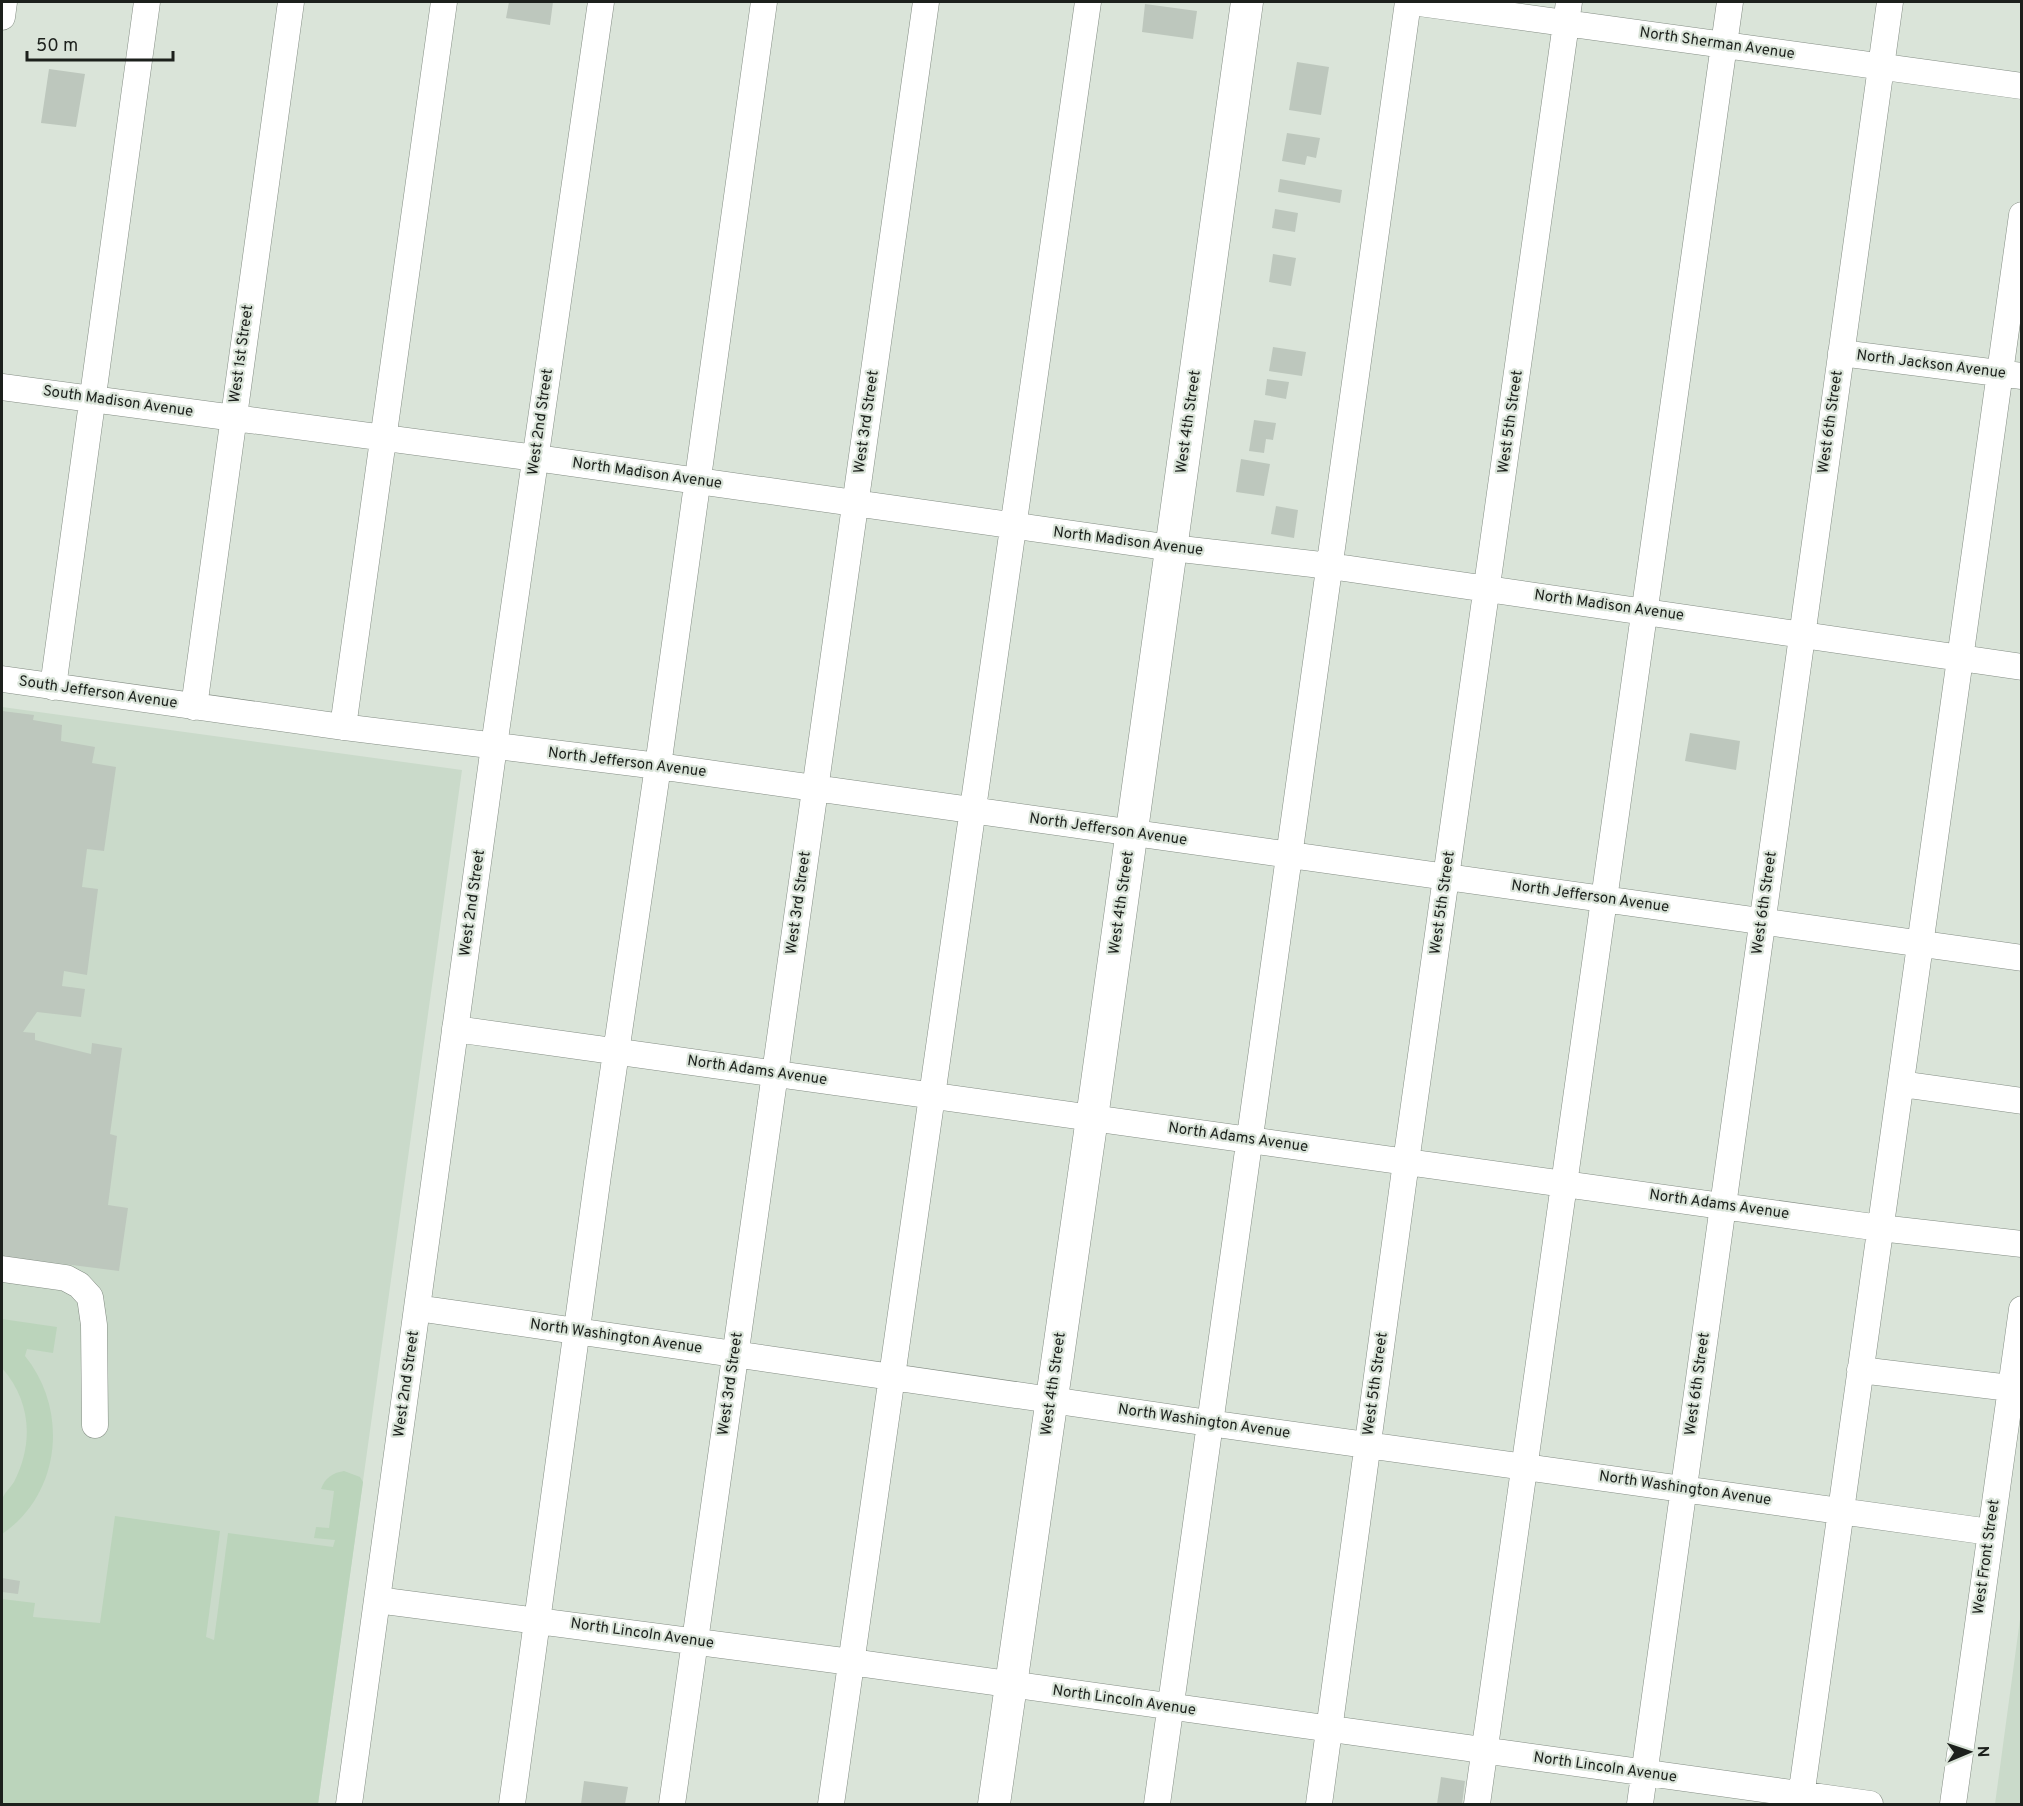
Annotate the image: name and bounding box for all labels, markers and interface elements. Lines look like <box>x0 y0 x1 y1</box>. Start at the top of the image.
scale bar <box>27 24 172 62</box>
street label: North Sherman Avenue <box>1638 24 1796 64</box>
text: 50 m <box>36 35 78 58</box>
street label: West 1st Street <box>226 304 258 404</box>
street label: North Jackson Avenue <box>1855 346 2007 384</box>
street label: West 2nd Street <box>524 367 558 477</box>
street label: West 3rd Street <box>850 369 884 475</box>
street label: West 4th Street <box>1172 369 1206 475</box>
street label: West 5th Street <box>1494 369 1528 475</box>
street label: West 6th Street <box>1814 369 1848 475</box>
street label: South Madison Avenue <box>42 382 194 422</box>
street label: North Madison Avenue <box>571 454 723 494</box>
street label: North Madison Avenue <box>1052 523 1204 561</box>
street label: North Madison Avenue <box>1533 586 1685 626</box>
street label: South Jefferson Avenue <box>18 672 178 714</box>
street label: North Jefferson Avenue <box>547 744 707 782</box>
street label: North Jefferson Avenue <box>1028 810 1188 850</box>
street label: West 2nd Street <box>456 848 490 958</box>
street label: West 3rd Street <box>782 850 816 956</box>
street label: West 4th Street <box>1105 850 1139 956</box>
street label: West 5th Street <box>1426 850 1460 956</box>
street label: West 6th Street <box>1748 850 1782 956</box>
street label: North Jefferson Avenue <box>1510 877 1670 917</box>
street label: North Adams Avenue <box>686 1052 828 1090</box>
street label: North Adams Avenue <box>1167 1119 1309 1157</box>
street label: North Adams Avenue <box>1648 1186 1790 1224</box>
street label: North Washington Avenue <box>529 1315 703 1359</box>
street label: West 2nd Street <box>390 1329 424 1439</box>
street label: West 3rd Street <box>714 1331 748 1437</box>
street label: West 4th Street <box>1037 1331 1071 1437</box>
street label: West 5th Street <box>1359 1331 1393 1437</box>
street label: West 6th Street <box>1681 1331 1715 1437</box>
street label: North Washington Avenue <box>1117 1400 1291 1444</box>
street label: North Washington Avenue <box>1598 1467 1772 1511</box>
street label: West Front Street <box>1970 1498 2004 1616</box>
street label: North Lincoln Avenue <box>569 1615 715 1653</box>
street label: North Lincoln Avenue <box>1051 1682 1197 1720</box>
north arrow <box>1939 1722 1999 1782</box>
text: N <box>1972 1745 1992 1758</box>
street label: North Lincoln Avenue <box>1532 1749 1678 1787</box>

